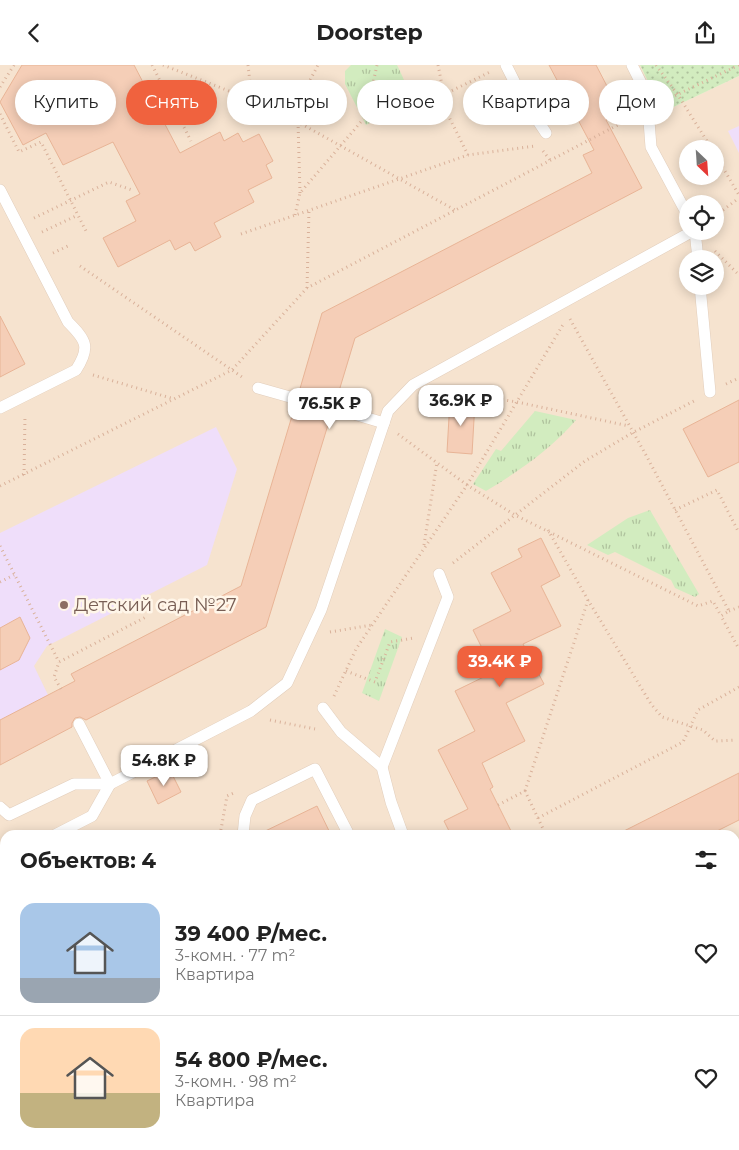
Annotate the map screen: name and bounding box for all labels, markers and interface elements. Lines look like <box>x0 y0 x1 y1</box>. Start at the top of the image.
icon: back <box>20 19 48 47</box>
text: Doorstep <box>316 19 423 46</box>
icon: share <box>691 19 719 47</box>
chip: Купить <box>15 80 116 125</box>
chip: Снять <box>126 80 217 125</box>
chip: Фильтры <box>227 80 347 125</box>
chip: Новое <box>357 80 453 125</box>
chip: Квартира <box>463 80 589 125</box>
chip: Дом <box>599 80 674 125</box>
north arrow <box>679 140 724 185</box>
map controls <box>679 140 724 295</box>
button: locate <box>679 195 724 240</box>
button: layers <box>679 250 724 295</box>
pin: 36.9K ₽ <box>415 385 507 427</box>
pin: 76.5K ₽ <box>284 387 376 430</box>
text: 36.9K ₽ <box>430 391 493 410</box>
text: 76.5K ₽ <box>299 394 361 413</box>
place label: Детский сад №27 <box>74 594 237 616</box>
marker: Детский сад №27 <box>58 599 70 611</box>
pin: 39.4K ₽ <box>454 645 546 688</box>
text: 39.4K ₽ <box>468 652 532 671</box>
pin: 54.8K ₽ <box>118 745 210 787</box>
text: 54.8K ₽ <box>132 751 196 770</box>
icon: filters <box>692 846 720 874</box>
text: Объектов: 4 <box>20 848 156 873</box>
text: 39 400 ₽/мес. <box>175 921 327 946</box>
icon: home <box>60 923 120 983</box>
icon: heart <box>692 939 720 967</box>
text: 3-комн. · 77 m² <box>175 946 295 965</box>
text: Квартира <box>175 965 255 984</box>
text: 54 800 ₽/мес. <box>175 1047 327 1072</box>
icon: home <box>60 1048 120 1108</box>
icon: heart <box>692 1064 720 1092</box>
text: 3-комн. · 98 m² <box>175 1072 297 1091</box>
text: Квартира <box>175 1091 255 1110</box>

